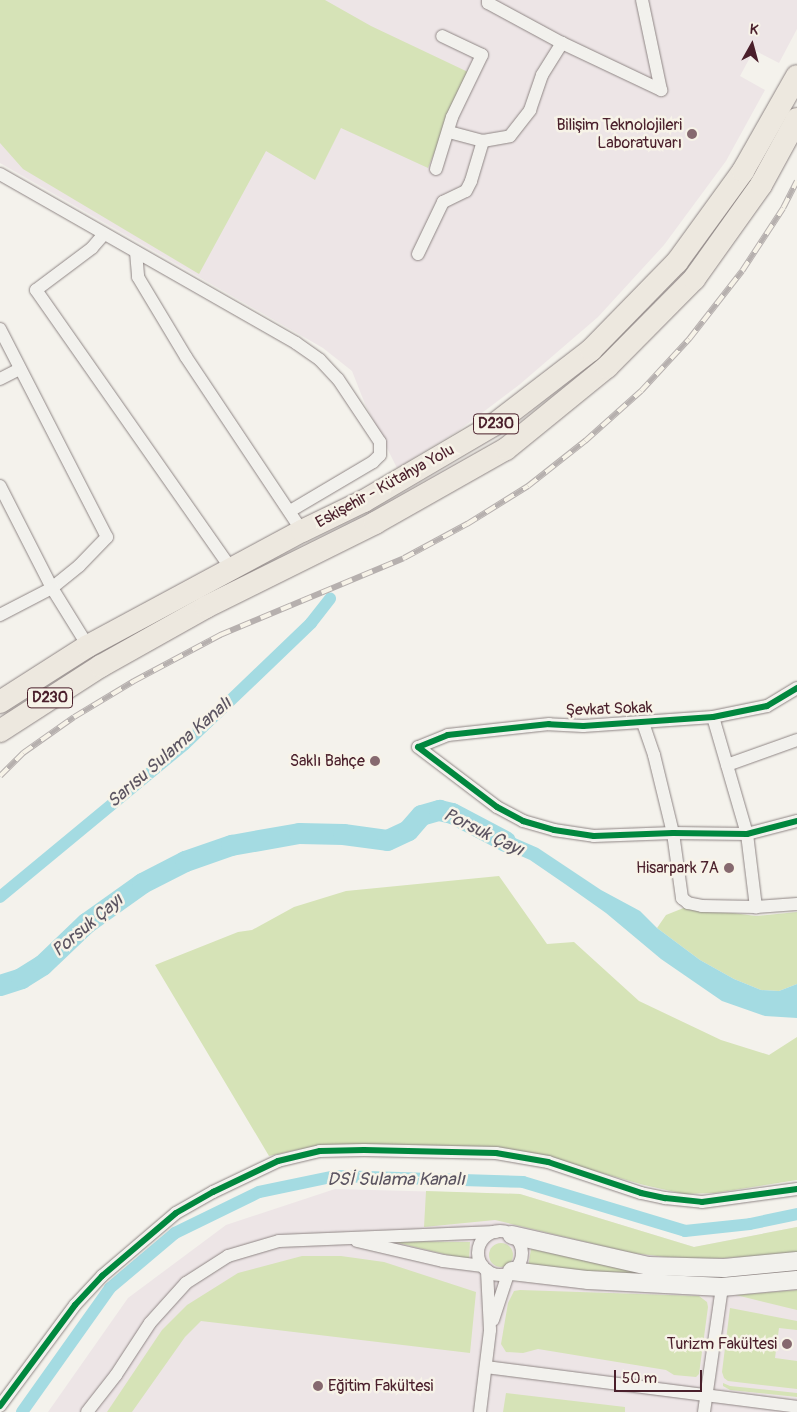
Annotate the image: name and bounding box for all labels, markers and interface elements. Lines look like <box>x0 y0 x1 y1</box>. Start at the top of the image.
north arrow <box>727 20 777 70</box>
text: K <box>749 21 759 39</box>
place label: Bilişim Teknolojileri Laboratuvarı <box>556 115 682 153</box>
marker: Bilişim Teknolojileri Laboratuvarı <box>686 128 698 140</box>
road number: D230 <box>472 412 520 436</box>
street label: Eskişehir - Kütahya Yolu <box>312 440 458 532</box>
road number: D230 <box>26 686 74 710</box>
water label: Sarısu Sulama Kanalı <box>103 693 237 813</box>
street label: Şevkat Sokak <box>565 698 653 720</box>
place label: Saklı Bahçe <box>290 751 365 771</box>
marker: Saklı Bahçe <box>369 755 381 767</box>
water label: Porsuk Çayı <box>439 804 527 862</box>
place label: Hisarpark 7A <box>636 858 719 878</box>
marker: Hisarpark 7A <box>723 862 735 874</box>
water label: Porsuk Çayı <box>48 890 128 962</box>
water label: DSİ Sulama Kanalı <box>327 1169 465 1191</box>
place label: Turizm Fakültesi <box>667 1334 777 1354</box>
marker: Turizm Fakültesi <box>781 1338 793 1350</box>
scale bar <box>617 1360 704 1392</box>
text: 50 m <box>622 1369 657 1388</box>
place label: Eğitim Fakültesi <box>328 1376 433 1396</box>
marker: Eğitim Fakültesi <box>312 1380 324 1392</box>

